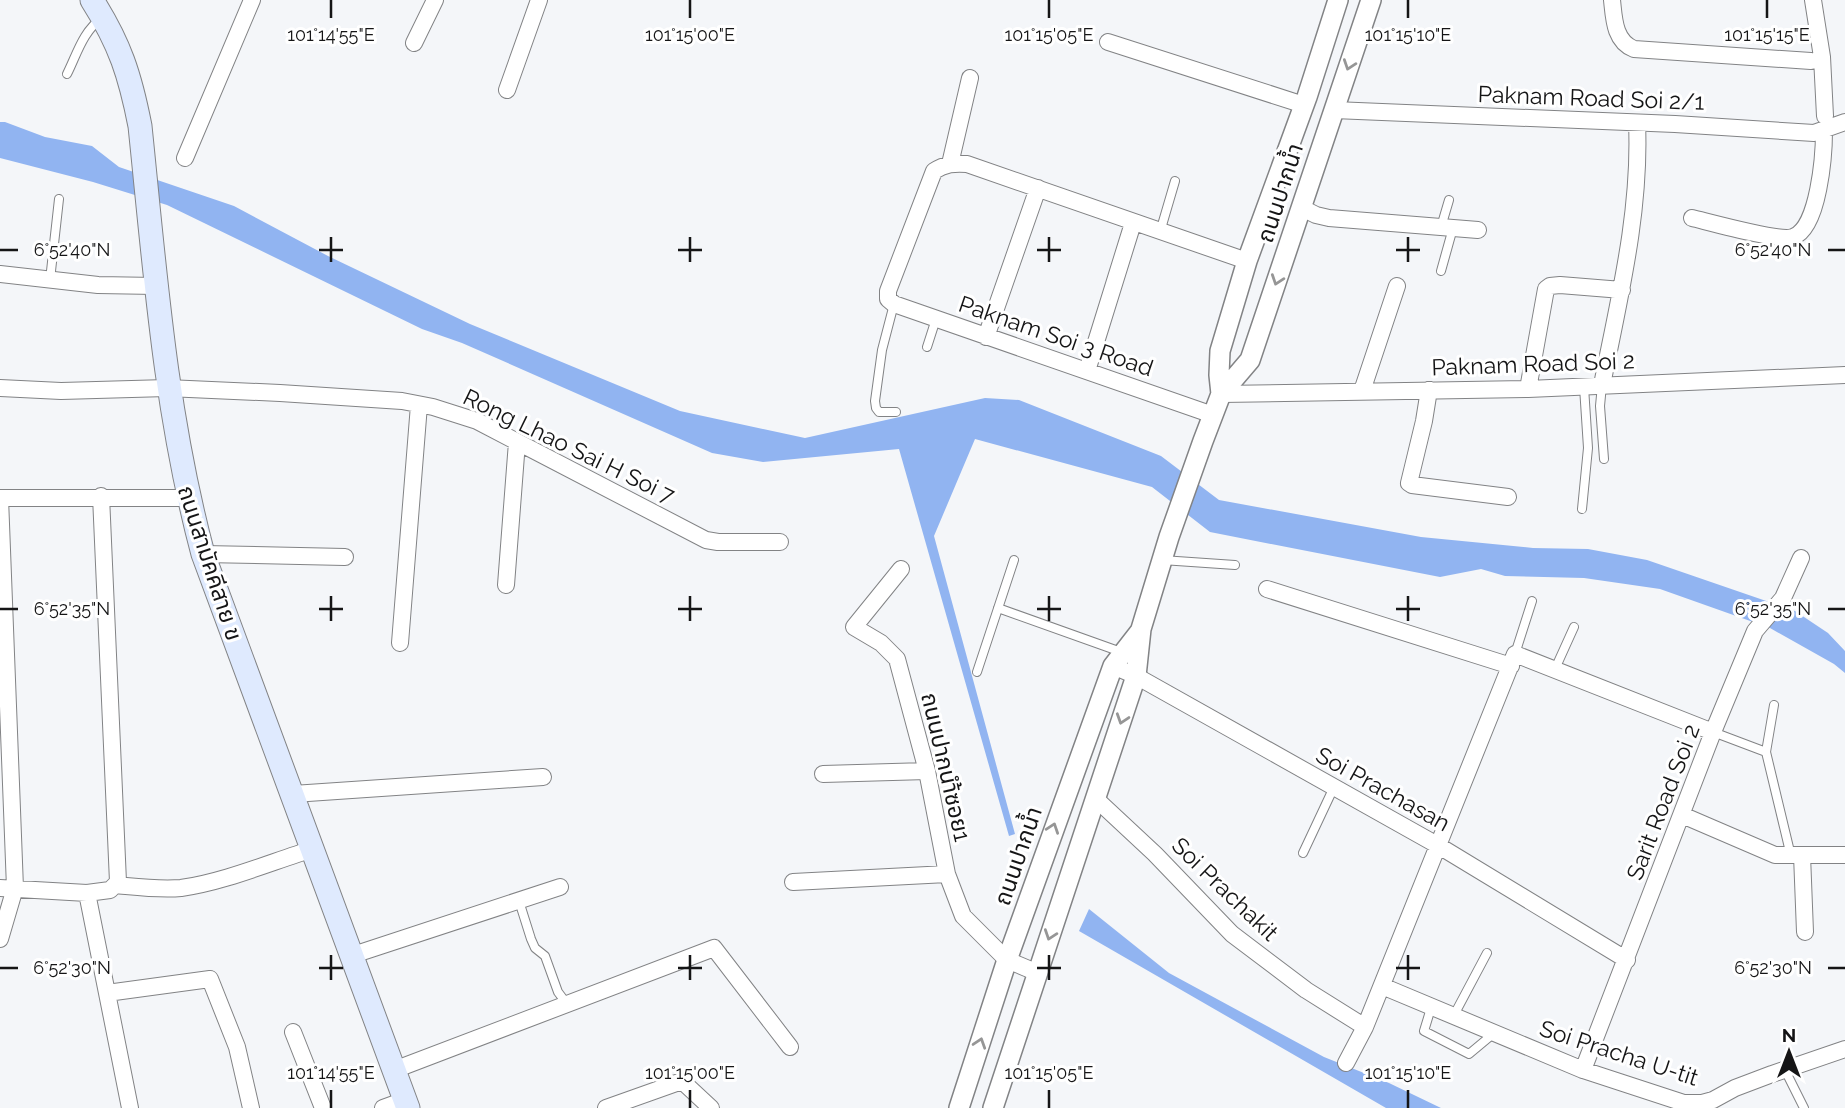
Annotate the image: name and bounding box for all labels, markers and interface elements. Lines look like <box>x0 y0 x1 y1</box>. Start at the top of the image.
text: 101°14'55"E <box>287 24 375 45</box>
text: 101°15'00"E <box>645 24 735 45</box>
text: 101°15'05"E <box>1005 24 1093 45</box>
text: 101°15'10"E <box>1365 24 1451 45</box>
text: 101°15'15"E <box>1724 24 1810 45</box>
one-way arrow <box>1343 58 1357 70</box>
street label: Paknam Road Soi 2/1 <box>1477 80 1705 115</box>
street label: ถนนปากน้ำ <box>1249 139 1308 246</box>
text: 6°52'40"N <box>34 239 110 260</box>
text: 6°52'40"N <box>1735 239 1811 260</box>
one-way arrow <box>1271 274 1285 286</box>
street label: Paknam Soi 3 Road <box>955 290 1157 381</box>
street label: Paknam Road Soi 2 <box>1431 346 1635 381</box>
street label: Rong Lhao Sai H Soi 7 <box>459 383 680 509</box>
street label: ถนนสามัคคีสาย ข <box>173 482 248 644</box>
text: 6°52'35"N <box>34 598 110 619</box>
text: 6°52'35"N <box>1735 598 1811 619</box>
street label: ถนนปากนำ้ซอย1 <box>916 690 977 844</box>
one-way arrow <box>1116 713 1130 725</box>
street label: Sarit Road Soi 2 <box>1620 720 1705 884</box>
street label: Soi Prachasan <box>1312 741 1455 836</box>
street label: ถนนปากน้ำ <box>986 802 1047 909</box>
one-way arrow <box>1045 822 1059 834</box>
street label: Soi Prachakit <box>1167 831 1284 946</box>
one-way arrow <box>1044 929 1059 941</box>
text: 6°52'30"N <box>33 957 111 978</box>
text: 6°52'30"N <box>1734 957 1812 978</box>
street label: Soi Pracha U-tit <box>1536 1014 1702 1091</box>
north arrow <box>1754 1017 1824 1087</box>
text: N <box>1782 1024 1796 1046</box>
one-way arrow <box>972 1037 986 1050</box>
text: 101°14'55"E <box>287 1062 375 1083</box>
text: 101°15'00"E <box>645 1062 735 1083</box>
text: 101°15'05"E <box>1005 1062 1093 1083</box>
text: 101°15'10"E <box>1365 1062 1451 1083</box>

